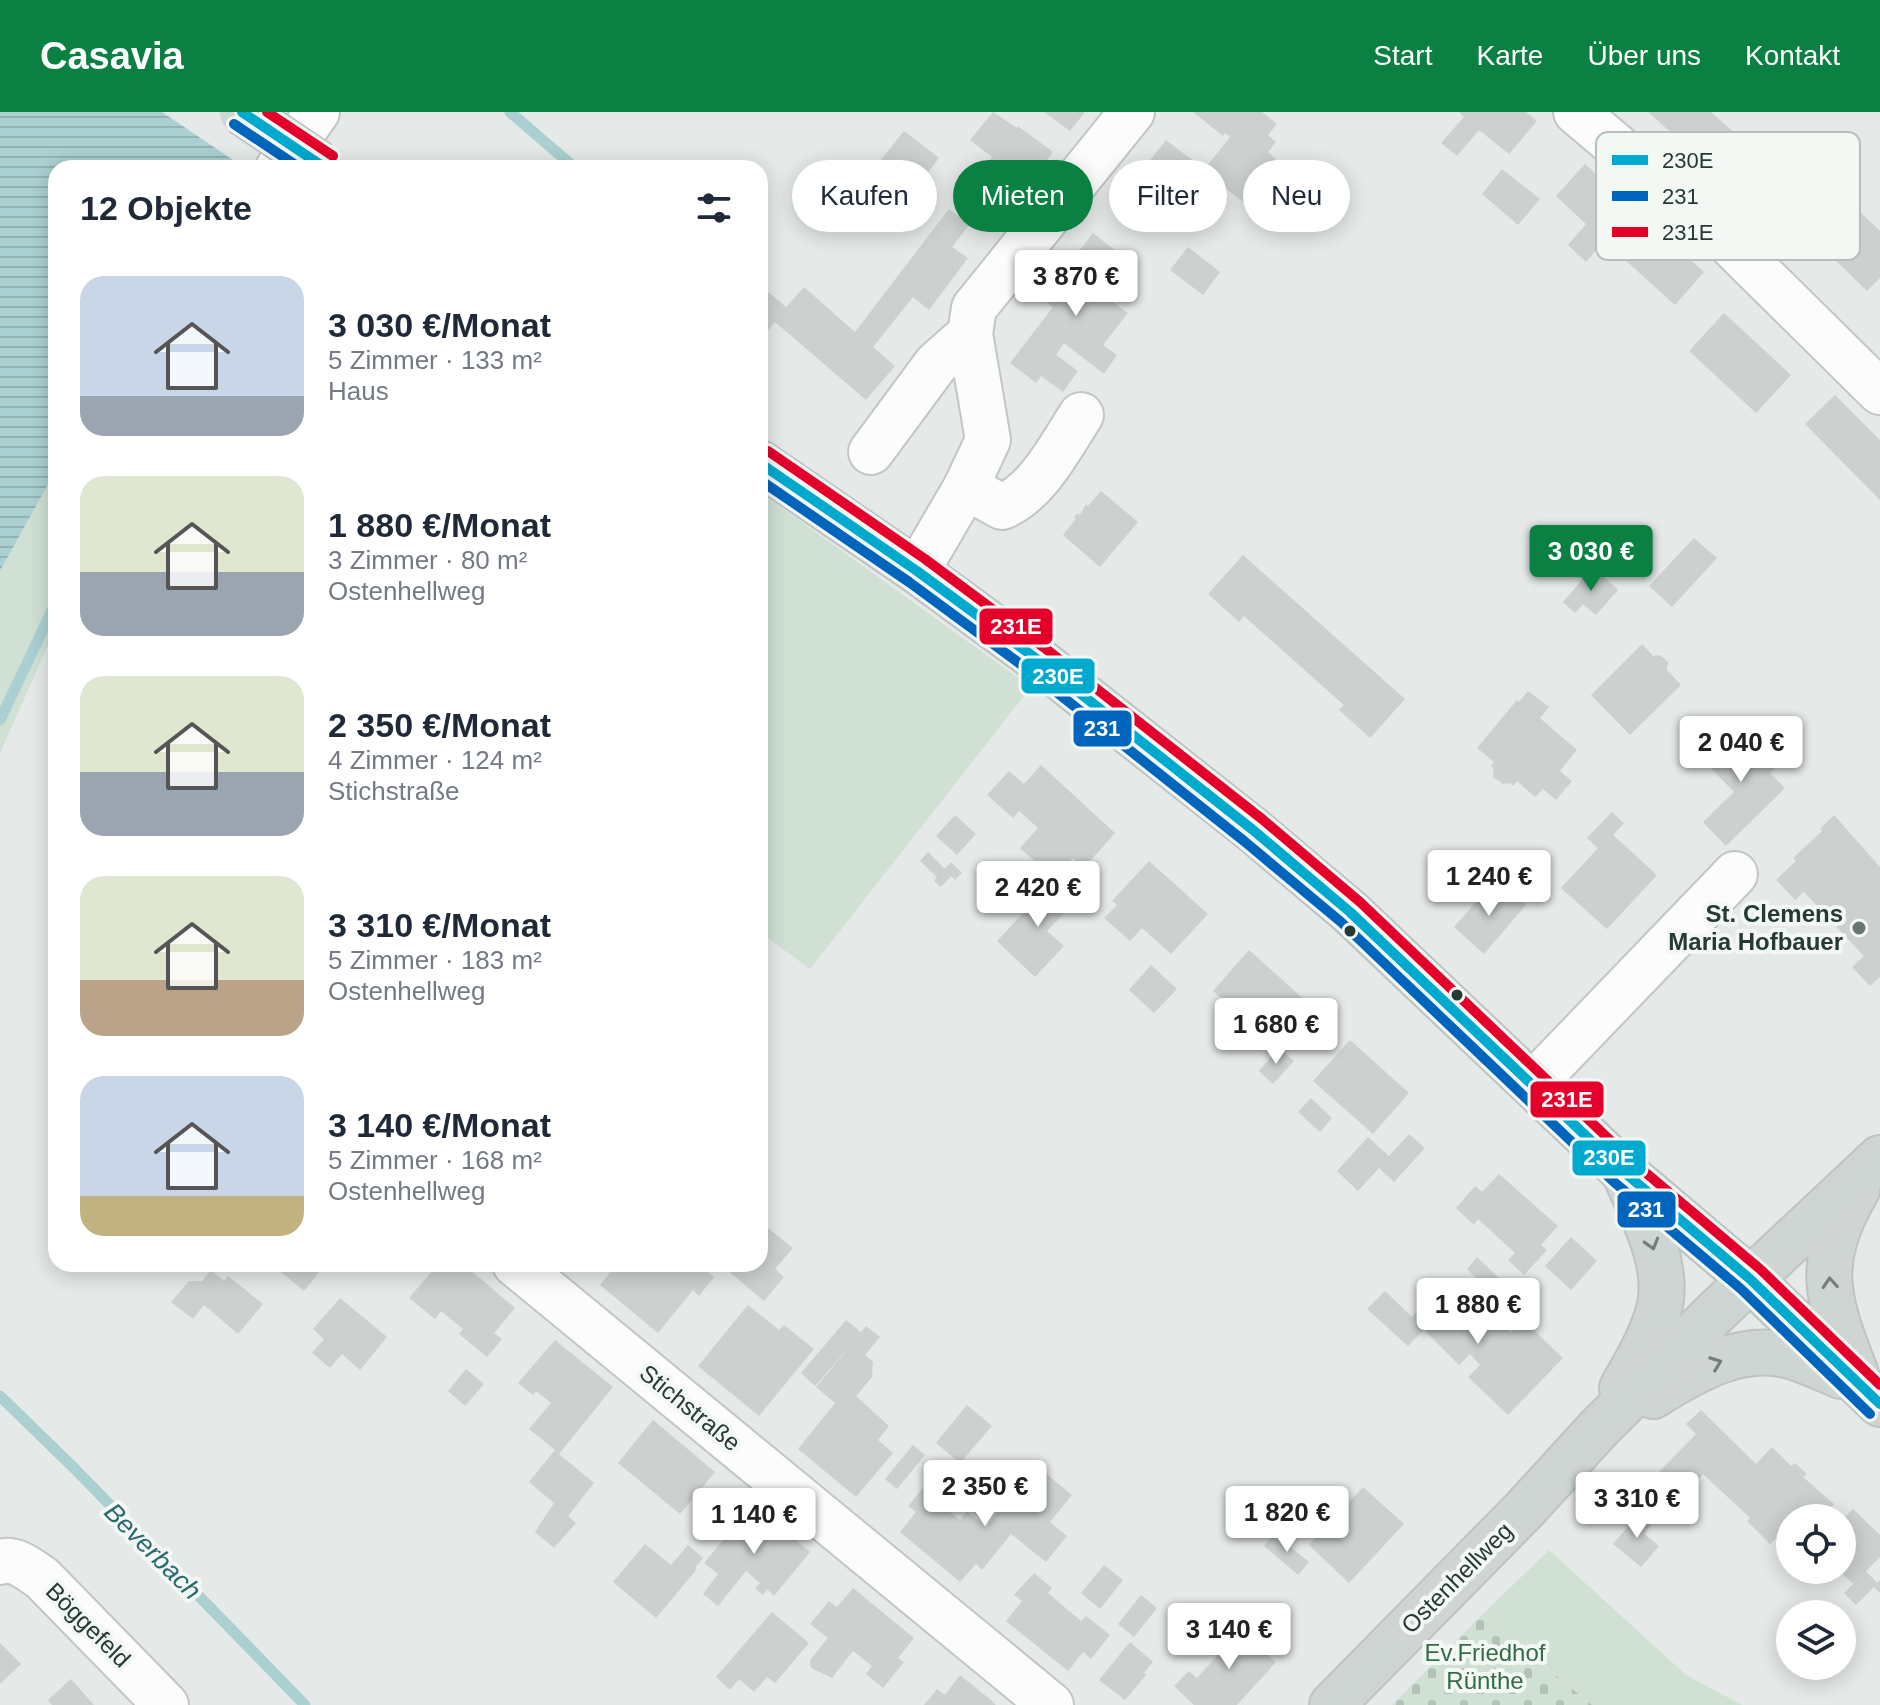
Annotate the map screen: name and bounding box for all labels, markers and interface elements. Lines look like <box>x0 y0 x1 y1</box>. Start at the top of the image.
text: Casavia <box>40 35 184 77</box>
text: Start <box>1373 40 1432 71</box>
text: Karte <box>1476 40 1543 71</box>
text: Über uns <box>1587 40 1701 71</box>
text: Kontakt <box>1745 40 1840 71</box>
legend <box>1596 132 1860 260</box>
text: 230E <box>1662 148 1713 173</box>
chip: Kaufen <box>792 160 937 232</box>
chip: Mieten <box>953 160 1093 232</box>
chip: Filter <box>1109 160 1227 232</box>
chip: Neu <box>1243 160 1350 232</box>
text: 231 <box>1662 184 1699 209</box>
icon: filters <box>692 186 736 230</box>
text: 12 Objekte <box>80 189 252 227</box>
text: 231E <box>1662 220 1713 245</box>
pin: 3 870 € <box>1002 250 1150 318</box>
text: 3 870 € <box>1033 261 1119 291</box>
text: 3 030 €/Monat <box>328 306 551 344</box>
icon: home <box>144 308 240 404</box>
text: 5 Zimmer · 133 m² <box>328 345 542 375</box>
text: Haus <box>328 376 389 406</box>
text: 1 880 €/Monat <box>328 506 551 544</box>
icon: home <box>144 508 240 604</box>
pin: 3 030 € <box>1517 525 1665 593</box>
text: 3 030 € <box>1548 536 1634 566</box>
text: 3 Zimmer · 80 m² <box>328 545 527 575</box>
text: Ostenhellweg <box>328 576 486 606</box>
line badge: 231E <box>978 607 1054 646</box>
text: 231E <box>990 614 1042 639</box>
line badge: 230E <box>1020 657 1096 695</box>
text: 230E <box>1032 664 1084 689</box>
text: 2 350 €/Monat <box>328 706 551 744</box>
icon: home <box>144 708 240 804</box>
line badge: 231 <box>1072 709 1133 748</box>
text: 231 <box>1084 716 1120 741</box>
pin: 2 040 € <box>1667 716 1815 784</box>
text: 2 040 € <box>1698 727 1784 757</box>
text: 4 Zimmer · 124 m² <box>328 745 542 775</box>
text: Stichstraße <box>328 776 460 806</box>
pin: 1 240 € <box>1415 850 1563 918</box>
pin: 2 420 € <box>964 861 1112 929</box>
text: 1 240 € <box>1446 861 1532 891</box>
text: 2 420 € <box>995 872 1081 902</box>
place label: St. Clemens Maria Hofbauer <box>1668 900 1843 955</box>
text: 3 310 €/Monat <box>328 906 551 944</box>
icon: home <box>144 908 240 1004</box>
marker: St. Clemens Maria Hofbauer <box>1850 919 1868 937</box>
unlabelled marker <box>1342 923 1358 939</box>
text: 5 Zimmer · 183 m² <box>328 945 542 975</box>
text: Ostenhellweg <box>328 976 486 1006</box>
unlabelled marker <box>1449 987 1465 1003</box>
pin: 1 680 € <box>1202 998 1350 1066</box>
text: 1 680 € <box>1233 1009 1319 1039</box>
line badge: 231E <box>1529 1080 1605 1119</box>
text: 231E <box>1541 1087 1593 1112</box>
text: 3 140 €/Monat <box>328 1106 551 1144</box>
icon: home <box>144 1108 240 1204</box>
line badge: 230E <box>1571 1139 1647 1177</box>
text: 5 Zimmer · 168 m² <box>328 1145 542 1175</box>
text: 230E <box>1583 1145 1635 1170</box>
text: Ostenhellweg <box>328 1176 486 1206</box>
line badge: 231 <box>1616 1190 1677 1229</box>
text: 231 <box>1628 1197 1664 1222</box>
one-way arrow <box>1643 1237 1659 1251</box>
one-way arrow <box>1822 1276 1839 1289</box>
pin: 1 880 € <box>1404 1278 1552 1346</box>
text: 1 880 € <box>1435 1289 1521 1319</box>
one-way arrow <box>1708 1356 1722 1373</box>
street label: Stichstraße <box>635 1359 746 1456</box>
pin: 2 350 € <box>911 1460 1059 1528</box>
text: 2 350 € <box>942 1471 1028 1501</box>
pin: 3 310 € <box>1563 1472 1711 1540</box>
text: 3 310 € <box>1594 1483 1680 1513</box>
pin: 1 820 € <box>1213 1486 1361 1554</box>
pin: 1 140 € <box>680 1488 828 1556</box>
water label: Beverbach <box>98 1496 208 1606</box>
text: 1 820 € <box>1244 1497 1330 1527</box>
text: 1 140 € <box>711 1499 797 1529</box>
map controls <box>1776 1504 1856 1680</box>
button: locate <box>1776 1504 1856 1584</box>
street label: Ostenhellweg <box>1396 1517 1518 1639</box>
street label: Böggefeld <box>41 1577 136 1672</box>
button: layers <box>1776 1600 1856 1680</box>
pin: 3 140 € <box>1155 1603 1303 1671</box>
text: 3 140 € <box>1186 1614 1272 1644</box>
park label: Ev.Friedhof Rünthe <box>1425 1639 1546 1694</box>

